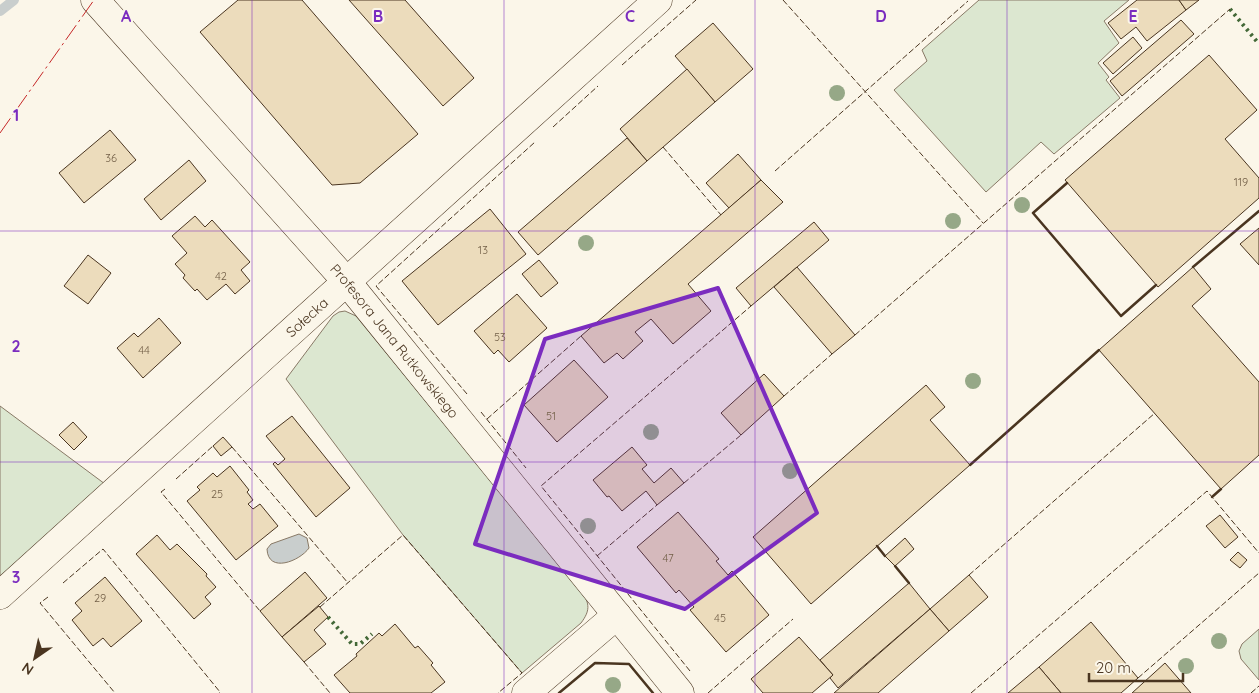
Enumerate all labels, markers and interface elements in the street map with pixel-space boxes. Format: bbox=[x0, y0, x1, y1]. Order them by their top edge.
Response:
text: A bbox=[121, 6, 132, 26]
text: B bbox=[373, 6, 383, 26]
text: C bbox=[625, 6, 635, 26]
text: D bbox=[875, 6, 887, 26]
text: E bbox=[1128, 6, 1138, 26]
text: 1 bbox=[13, 105, 19, 125]
house number: 36 bbox=[105, 151, 117, 165]
house number: 119 bbox=[1234, 175, 1248, 189]
house number: 13 bbox=[478, 243, 488, 257]
street label: Profesora Jana Rutkowskiego bbox=[326, 260, 463, 422]
house number: 42 bbox=[215, 269, 227, 283]
street label: Sołecka bbox=[282, 294, 332, 341]
house number: 53 bbox=[494, 330, 506, 344]
text: 2 bbox=[11, 336, 21, 356]
house number: 44 bbox=[138, 343, 150, 357]
house number: 51 bbox=[546, 409, 556, 423]
house number: 25 bbox=[211, 487, 223, 501]
house number: 47 bbox=[662, 551, 674, 565]
text: 3 bbox=[12, 567, 20, 587]
house number: 29 bbox=[94, 591, 106, 605]
house number: 45 bbox=[714, 611, 726, 625]
north arrow bbox=[10, 633, 60, 683]
scale bar bbox=[1089, 650, 1183, 682]
text: N bbox=[18, 658, 37, 679]
text: 20 m bbox=[1096, 658, 1131, 677]

